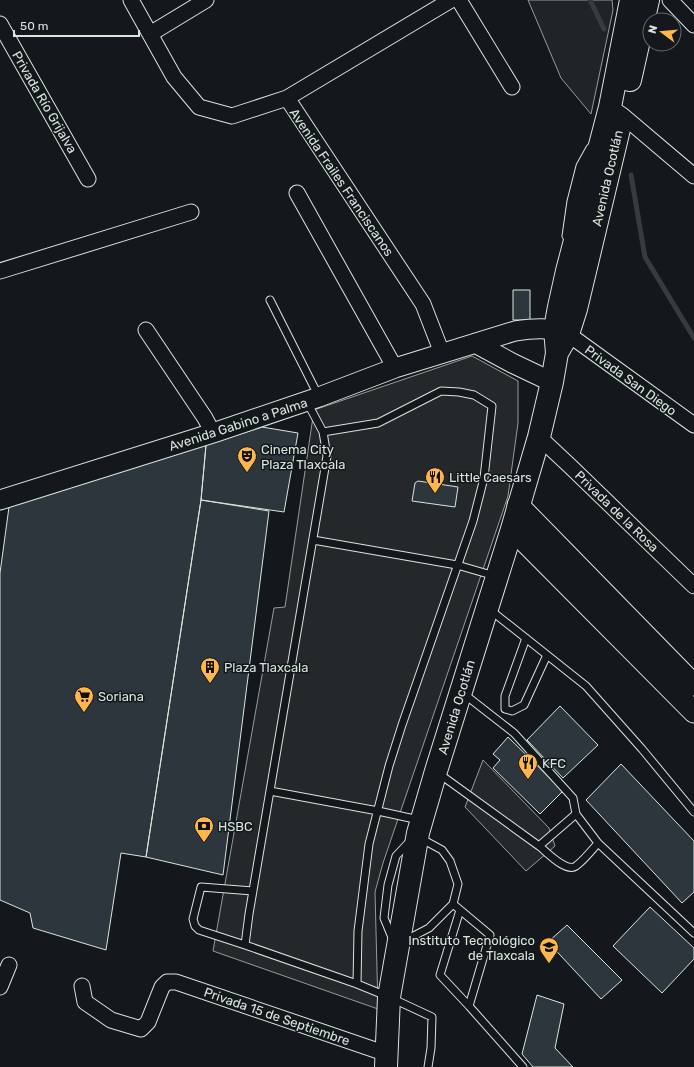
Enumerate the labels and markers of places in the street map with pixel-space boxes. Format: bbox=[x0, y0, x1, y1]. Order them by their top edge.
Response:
place label: Cinema City Plaza Tlaxcala bbox=[261, 442, 345, 472]
theatre icon: Cinema City Plaza Tlaxcala bbox=[236, 445, 258, 473]
restaurant icon: Little Caesars bbox=[424, 466, 446, 494]
place label: Little Caesars bbox=[449, 470, 532, 485]
building icon: Plaza Tlaxcala bbox=[199, 656, 221, 684]
place label: Plaza Tlaxcala bbox=[224, 660, 308, 675]
supermarket icon: Soriana bbox=[73, 685, 95, 713]
place label: Soriana bbox=[98, 689, 144, 704]
restaurant icon: KFC bbox=[517, 752, 539, 780]
place label: KFC bbox=[542, 756, 566, 771]
bank icon: HSBC bbox=[193, 815, 215, 843]
place label: HSBC bbox=[218, 819, 253, 834]
place label: Instituto Tecnológico de Tlaxcala bbox=[408, 933, 535, 963]
school or university icon: Instituto Tecnológico de Tlaxcala bbox=[538, 936, 560, 964]

